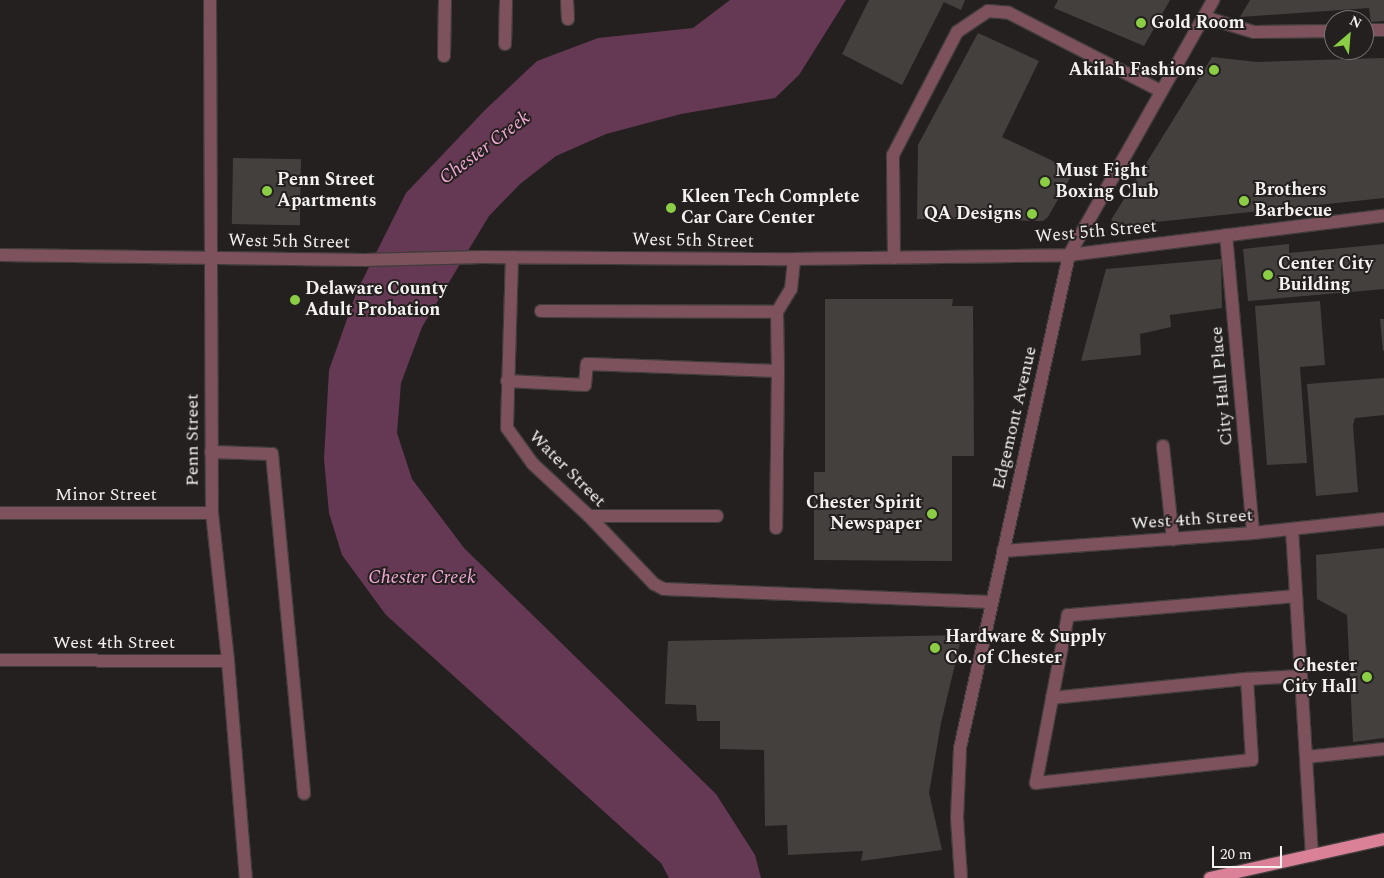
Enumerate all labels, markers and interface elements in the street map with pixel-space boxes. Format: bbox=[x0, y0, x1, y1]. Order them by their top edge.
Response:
north arrow bbox=[1324, 10, 1374, 60]
text: N bbox=[1346, 10, 1365, 34]
place label: Gold Room bbox=[1151, 12, 1245, 34]
marker: Gold Room bbox=[1135, 17, 1147, 29]
place label: Akilah Fashions bbox=[1069, 59, 1204, 81]
marker: Akilah Fashions bbox=[1208, 64, 1220, 76]
water label: Chester Creek bbox=[435, 107, 535, 189]
place label: Must Fight Boxing Club bbox=[1055, 161, 1159, 203]
place label: Penn Street Apartments bbox=[277, 170, 377, 212]
marker: Must Fight Boxing Club bbox=[1039, 176, 1051, 188]
place label: Brothers Barbecue bbox=[1254, 180, 1332, 222]
marker: Penn Street Apartments bbox=[261, 185, 273, 197]
place label: Kleen Tech Complete Car Care Center bbox=[681, 187, 859, 230]
marker: Brothers Barbecue bbox=[1238, 195, 1250, 207]
marker: Kleen Tech Complete Car Care Center bbox=[665, 202, 677, 214]
place label: QA Designs bbox=[924, 203, 1022, 225]
marker: QA Designs bbox=[1026, 208, 1038, 220]
street label: West 5th Street bbox=[1034, 216, 1158, 248]
street label: West 5th Street bbox=[632, 229, 754, 253]
street label: West 5th Street bbox=[228, 230, 350, 254]
place label: Center City Building bbox=[1278, 254, 1373, 296]
marker: Center City Building bbox=[1262, 269, 1274, 281]
place label: Delaware County Adult Probation bbox=[305, 279, 447, 322]
marker: Delaware County Adult Probation bbox=[289, 294, 301, 306]
street label: City Hall Place bbox=[1206, 326, 1238, 446]
street label: Edgemont Avenue bbox=[988, 344, 1042, 492]
street label: Penn Street bbox=[182, 394, 204, 486]
street label: Water Street bbox=[524, 426, 610, 512]
street label: Minor Street bbox=[55, 484, 157, 506]
place label: Chester Spirit Newspaper bbox=[806, 493, 922, 536]
street label: West 4th Street bbox=[1130, 505, 1254, 535]
marker: Chester Spirit Newspaper bbox=[926, 508, 938, 520]
water label: Chester Creek bbox=[368, 567, 476, 589]
place label: Hardware & Supply Co. of Chester bbox=[945, 627, 1106, 670]
street label: West 4th Street bbox=[53, 632, 175, 654]
marker: Hardware & Supply Co. of Chester bbox=[929, 642, 941, 654]
place label: Chester City Hall bbox=[1282, 656, 1357, 699]
marker: Chester City Hall bbox=[1361, 671, 1373, 683]
scale bar bbox=[1214, 836, 1284, 868]
text: 20 m bbox=[1220, 843, 1252, 866]

